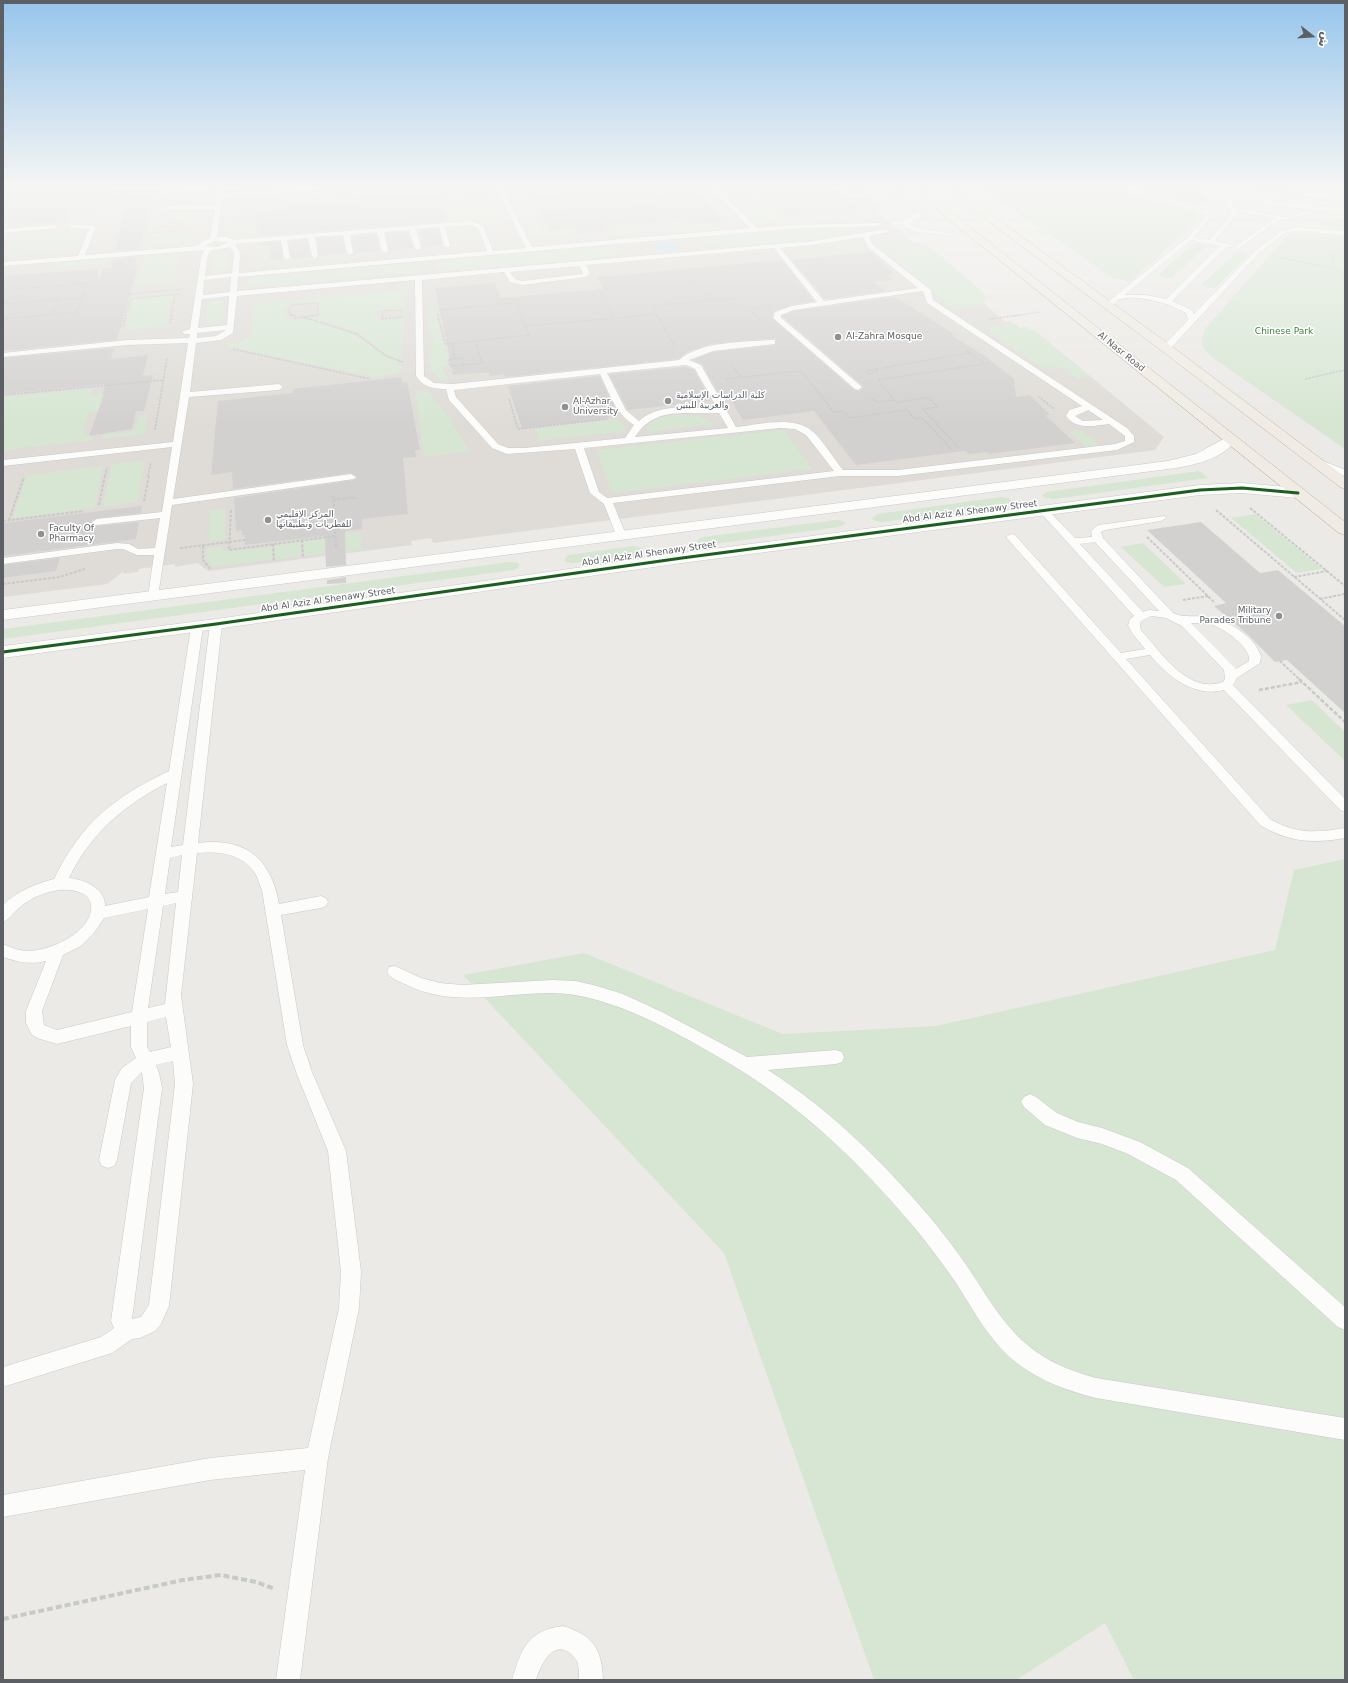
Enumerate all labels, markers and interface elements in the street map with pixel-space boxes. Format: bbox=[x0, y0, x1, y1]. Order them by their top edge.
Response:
north arrow bbox=[1292, 16, 1332, 56]
text: ش bbox=[1316, 30, 1332, 49]
park label: Chinese Park bbox=[1255, 327, 1313, 337]
street label: Al Nasr Road bbox=[1095, 330, 1147, 374]
marker: Al-Zahra Mosque bbox=[833, 332, 843, 342]
place label: Al-Zahra Mosque bbox=[846, 332, 922, 342]
place label: كلية الدراسات الإسلامية والعربية للبنين bbox=[676, 391, 765, 412]
marker: كلية الدراسات الإسلامية والعربية للبنين bbox=[663, 396, 673, 406]
place label: Al-Azhar University bbox=[573, 397, 618, 418]
marker: Al-Azhar University bbox=[560, 402, 570, 412]
street label: Abd Al Aziz Al Shenawy Street bbox=[902, 498, 1038, 526]
place label: المركز الإقليمي للفطريات وتطبيقاتها bbox=[276, 510, 352, 531]
marker: المركز الإقليمي للفطريات وتطبيقاتها bbox=[263, 515, 273, 525]
place label: Faculty Of Pharmacy bbox=[49, 524, 94, 545]
marker: Faculty Of Pharmacy bbox=[36, 529, 46, 539]
street label: Abd Al Aziz Al Shenawy Street bbox=[581, 539, 717, 569]
street label: Abd Al Aziz Al Shenawy Street bbox=[260, 585, 396, 615]
place label: Military Parades Tribune bbox=[1199, 606, 1271, 627]
marker: Military Parades Tribune bbox=[1274, 611, 1284, 621]

